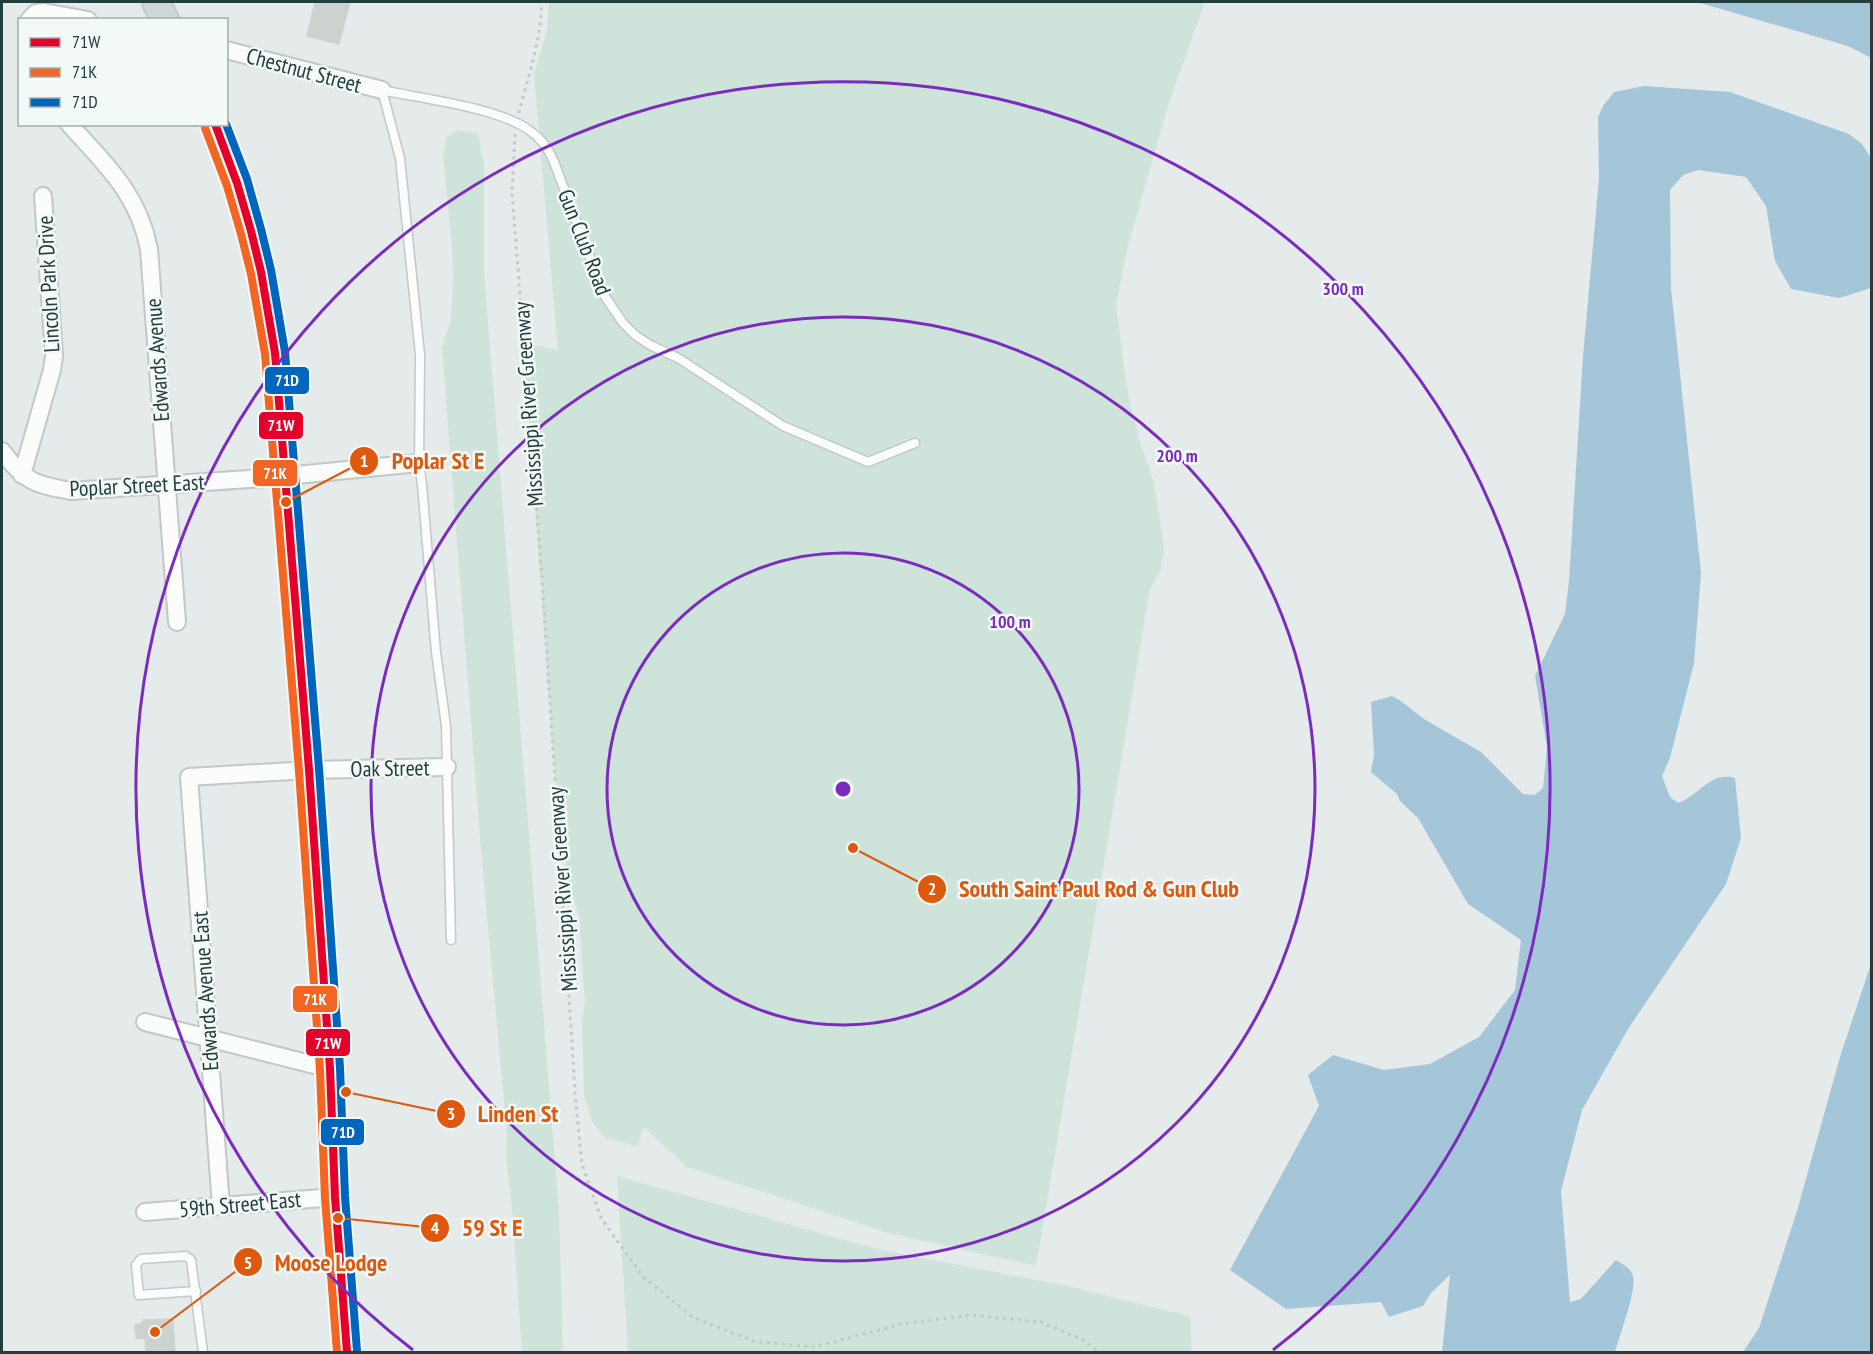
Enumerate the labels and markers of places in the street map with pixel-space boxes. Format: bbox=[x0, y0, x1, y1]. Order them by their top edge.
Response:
callout: Poplar St E bbox=[349, 440, 496, 482]
centre of rings bbox=[833, 779, 853, 799]
callout: South Saint Paul Rod & Gun Club bbox=[917, 868, 1251, 910]
callout: Linden St bbox=[436, 1093, 571, 1135]
callout: 59 St E bbox=[420, 1207, 535, 1249]
callout: Moose Lodge bbox=[233, 1241, 399, 1283]

